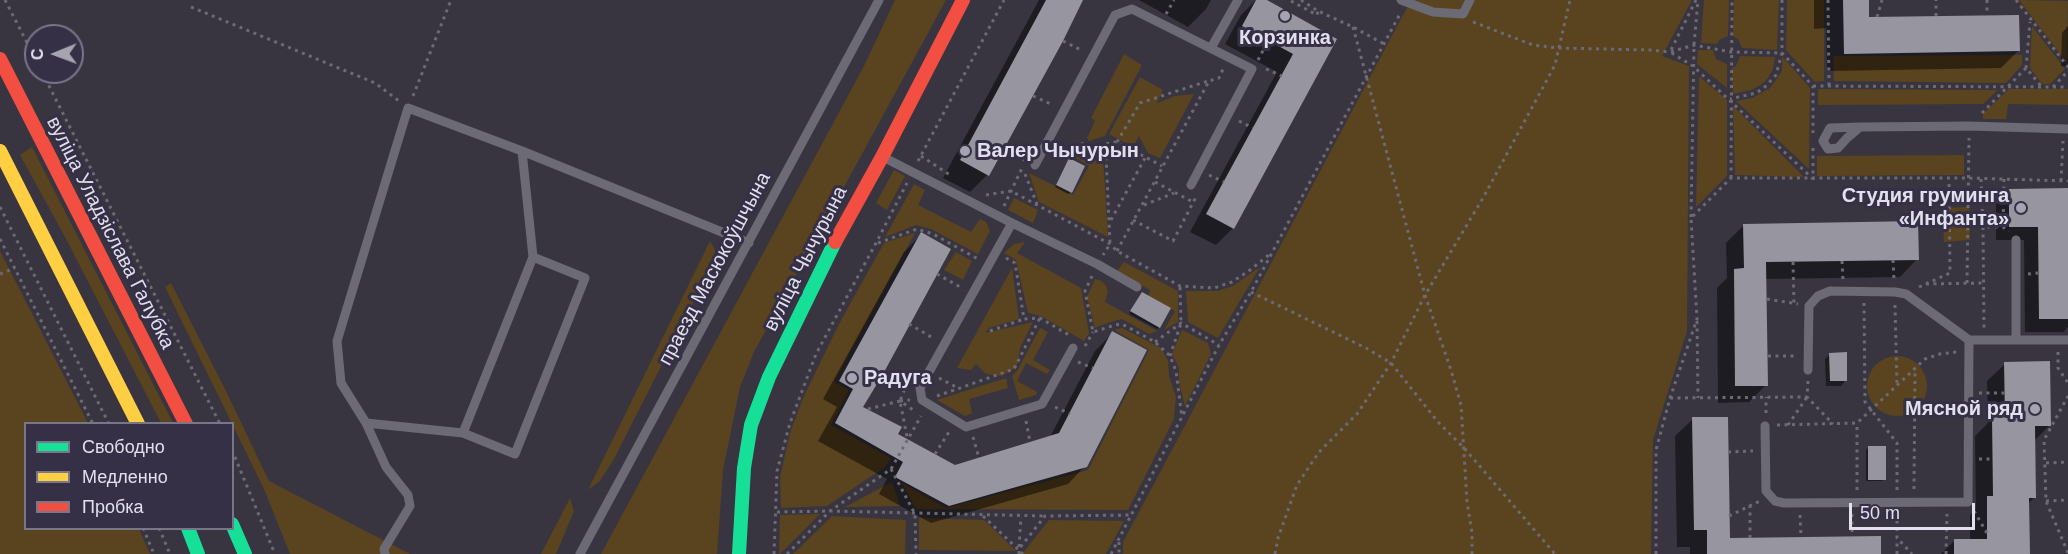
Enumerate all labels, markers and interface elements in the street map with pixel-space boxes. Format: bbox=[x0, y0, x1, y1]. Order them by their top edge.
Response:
marker: Корзинка bbox=[1278, 9, 1292, 23]
north arrow bbox=[24, 24, 84, 84]
place label: Корзинка bbox=[1239, 26, 1331, 50]
text: С bbox=[29, 48, 46, 60]
street label: вуліца Уладзіслава Галубка bbox=[41, 113, 179, 353]
place label: Валер Чычурын bbox=[977, 139, 1139, 163]
marker: Валер Чычурын bbox=[958, 144, 972, 158]
street label: праезд Масюкоўшчына bbox=[654, 168, 776, 370]
street label: вуліца Чычурына bbox=[759, 182, 853, 336]
place label: Студия груминга «Инфанта» bbox=[1842, 184, 2009, 231]
marker: Студия груминга «Инфанта» bbox=[2014, 201, 2028, 215]
place label: Радуга bbox=[864, 366, 932, 390]
marker: Радуга bbox=[845, 371, 859, 385]
place label: Мясной ряд bbox=[1905, 397, 2023, 421]
marker: Мясной ряд bbox=[2028, 402, 2042, 416]
legend bbox=[24, 422, 234, 530]
text: Свободно bbox=[82, 437, 165, 457]
text: Медленно bbox=[82, 467, 168, 487]
scale bar bbox=[1852, 491, 1978, 529]
text: Пробка bbox=[82, 497, 144, 517]
text: 50 m bbox=[1860, 503, 1900, 523]

